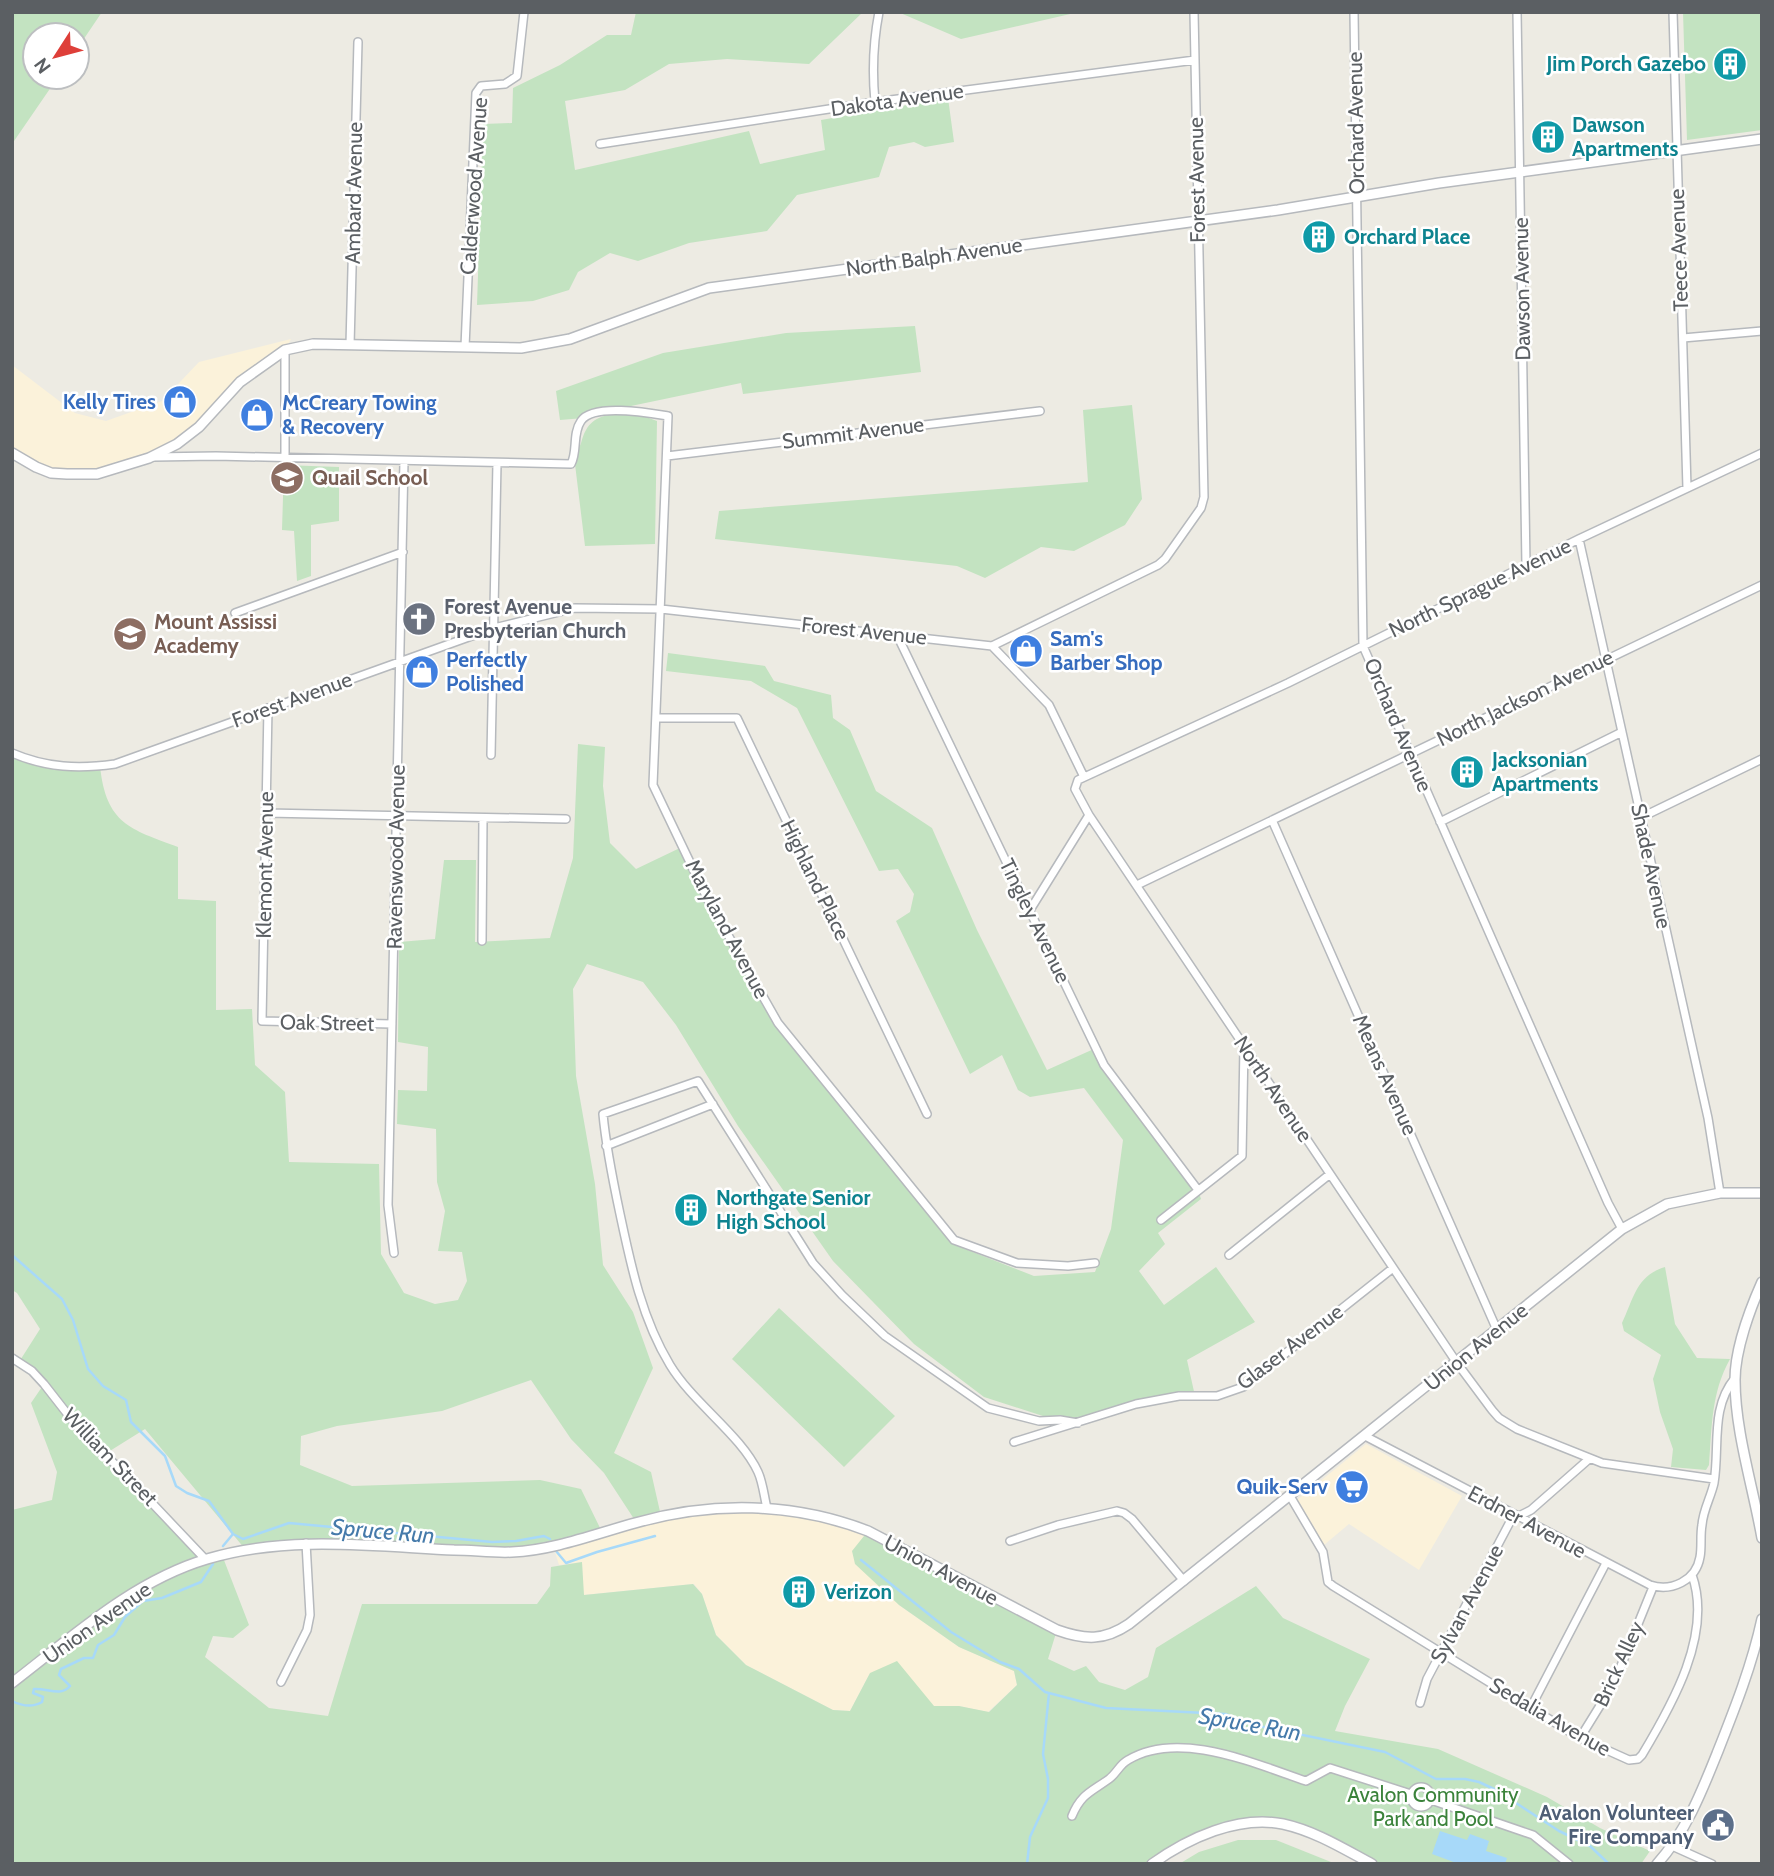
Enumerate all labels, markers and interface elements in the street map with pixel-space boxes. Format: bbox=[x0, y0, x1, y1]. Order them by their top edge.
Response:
north arrow bbox=[21, 21, 91, 91]
building icon: Jim Porch Gazebo bbox=[1711, 45, 1749, 83]
street label: Orchard Avenue bbox=[1342, 51, 1369, 195]
place label: Jim Porch Gazebo bbox=[1545, 51, 1706, 76]
text: N bbox=[29, 54, 56, 78]
street label: Dakota Avenue bbox=[829, 78, 965, 121]
street label: Calderwood Avenue bbox=[455, 96, 492, 276]
place label: Dawson Apartments bbox=[1572, 112, 1679, 161]
street label: Forest Avenue bbox=[1183, 117, 1210, 243]
building icon: Dawson Apartments bbox=[1529, 118, 1567, 156]
street label: Ambard Avenue bbox=[340, 121, 367, 264]
street label: Teece Avenue bbox=[1664, 188, 1693, 312]
street label: Dawson Avenue bbox=[1508, 217, 1535, 361]
building icon: Orchard Place bbox=[1300, 218, 1338, 256]
place label: Orchard Place bbox=[1344, 224, 1470, 249]
street label: North Balph Avenue bbox=[844, 232, 1024, 281]
shop icon: Kelly Tires bbox=[161, 383, 199, 421]
place label: Kelly Tires bbox=[63, 389, 156, 414]
place label: McCreary Towing & Recovery bbox=[282, 390, 437, 439]
shop icon: McCreary Towing & Recovery bbox=[238, 396, 276, 434]
street label: Summit Avenue bbox=[781, 411, 926, 454]
school or university icon: Quail School bbox=[268, 459, 306, 497]
place label: Quail School bbox=[312, 465, 428, 490]
street label: North Sprague Avenue bbox=[1385, 532, 1575, 643]
place label: Forest Avenue Presbyterian Church bbox=[444, 594, 626, 643]
church icon: Forest Avenue Presbyterian Church bbox=[400, 600, 438, 638]
place label: Mount Assissi Academy bbox=[154, 609, 277, 658]
street label: Forest Avenue bbox=[800, 611, 928, 650]
school or university icon: Mount Assissi Academy bbox=[111, 615, 149, 653]
place label: Sam's Barber Shop bbox=[1050, 626, 1163, 675]
shop icon: Sam's Barber Shop bbox=[1007, 632, 1045, 670]
street label: North Jackson Avenue bbox=[1432, 644, 1617, 751]
place label: Perfectly Polished bbox=[446, 647, 528, 696]
shop icon: Perfectly Polished bbox=[403, 653, 441, 691]
street label: Orchard Avenue bbox=[1359, 654, 1438, 796]
street label: Forest Avenue bbox=[228, 666, 355, 733]
place label: Jacksonian Apartments bbox=[1491, 747, 1599, 796]
building icon: Jacksonian Apartments bbox=[1448, 753, 1486, 791]
street label: Ravenswood Avenue bbox=[381, 764, 410, 950]
street label: Klemont Avenue bbox=[251, 791, 278, 939]
street label: Shade Avenue bbox=[1626, 801, 1677, 931]
street label: Highland Place bbox=[775, 815, 856, 944]
street label: Maryland Avenue bbox=[680, 855, 775, 1003]
street label: Tingley Avenue bbox=[995, 855, 1076, 987]
street label: Oak Street bbox=[280, 1009, 374, 1036]
street label: Means Avenue bbox=[1348, 1011, 1423, 1139]
street label: North Avenue bbox=[1229, 1031, 1318, 1147]
place label: Northgate Senior High School bbox=[716, 1185, 870, 1234]
building icon: Northgate Senior High School bbox=[672, 1191, 710, 1229]
street label: Union Avenue bbox=[1419, 1297, 1533, 1396]
street label: Glaser Avenue bbox=[1232, 1298, 1348, 1395]
street label: William Street bbox=[58, 1403, 163, 1511]
supermarket icon: Quik-Serv bbox=[1333, 1468, 1371, 1506]
place label: Quik-Serv bbox=[1237, 1474, 1329, 1499]
street label: Erdner Avenue bbox=[1464, 1480, 1591, 1563]
water label: Spruce Run bbox=[330, 1513, 436, 1549]
street label: Union Avenue bbox=[880, 1529, 1003, 1610]
street label: Sylvan Avenue bbox=[1425, 1540, 1508, 1667]
building icon: Verizon bbox=[780, 1573, 818, 1611]
street label: Union Avenue bbox=[38, 1576, 156, 1669]
place label: Verizon bbox=[824, 1579, 892, 1604]
street label: Brick Alley bbox=[1588, 1617, 1649, 1710]
street label: Sedalia Avenue bbox=[1485, 1672, 1615, 1761]
water label: Spruce Run bbox=[1197, 1701, 1303, 1747]
park label: Avalon Community Park and Pool bbox=[1347, 1782, 1519, 1831]
place label: Avalon Volunteer Fire Company bbox=[1539, 1800, 1695, 1849]
public building icon: Avalon Volunteer Fire Company bbox=[1699, 1806, 1737, 1844]

